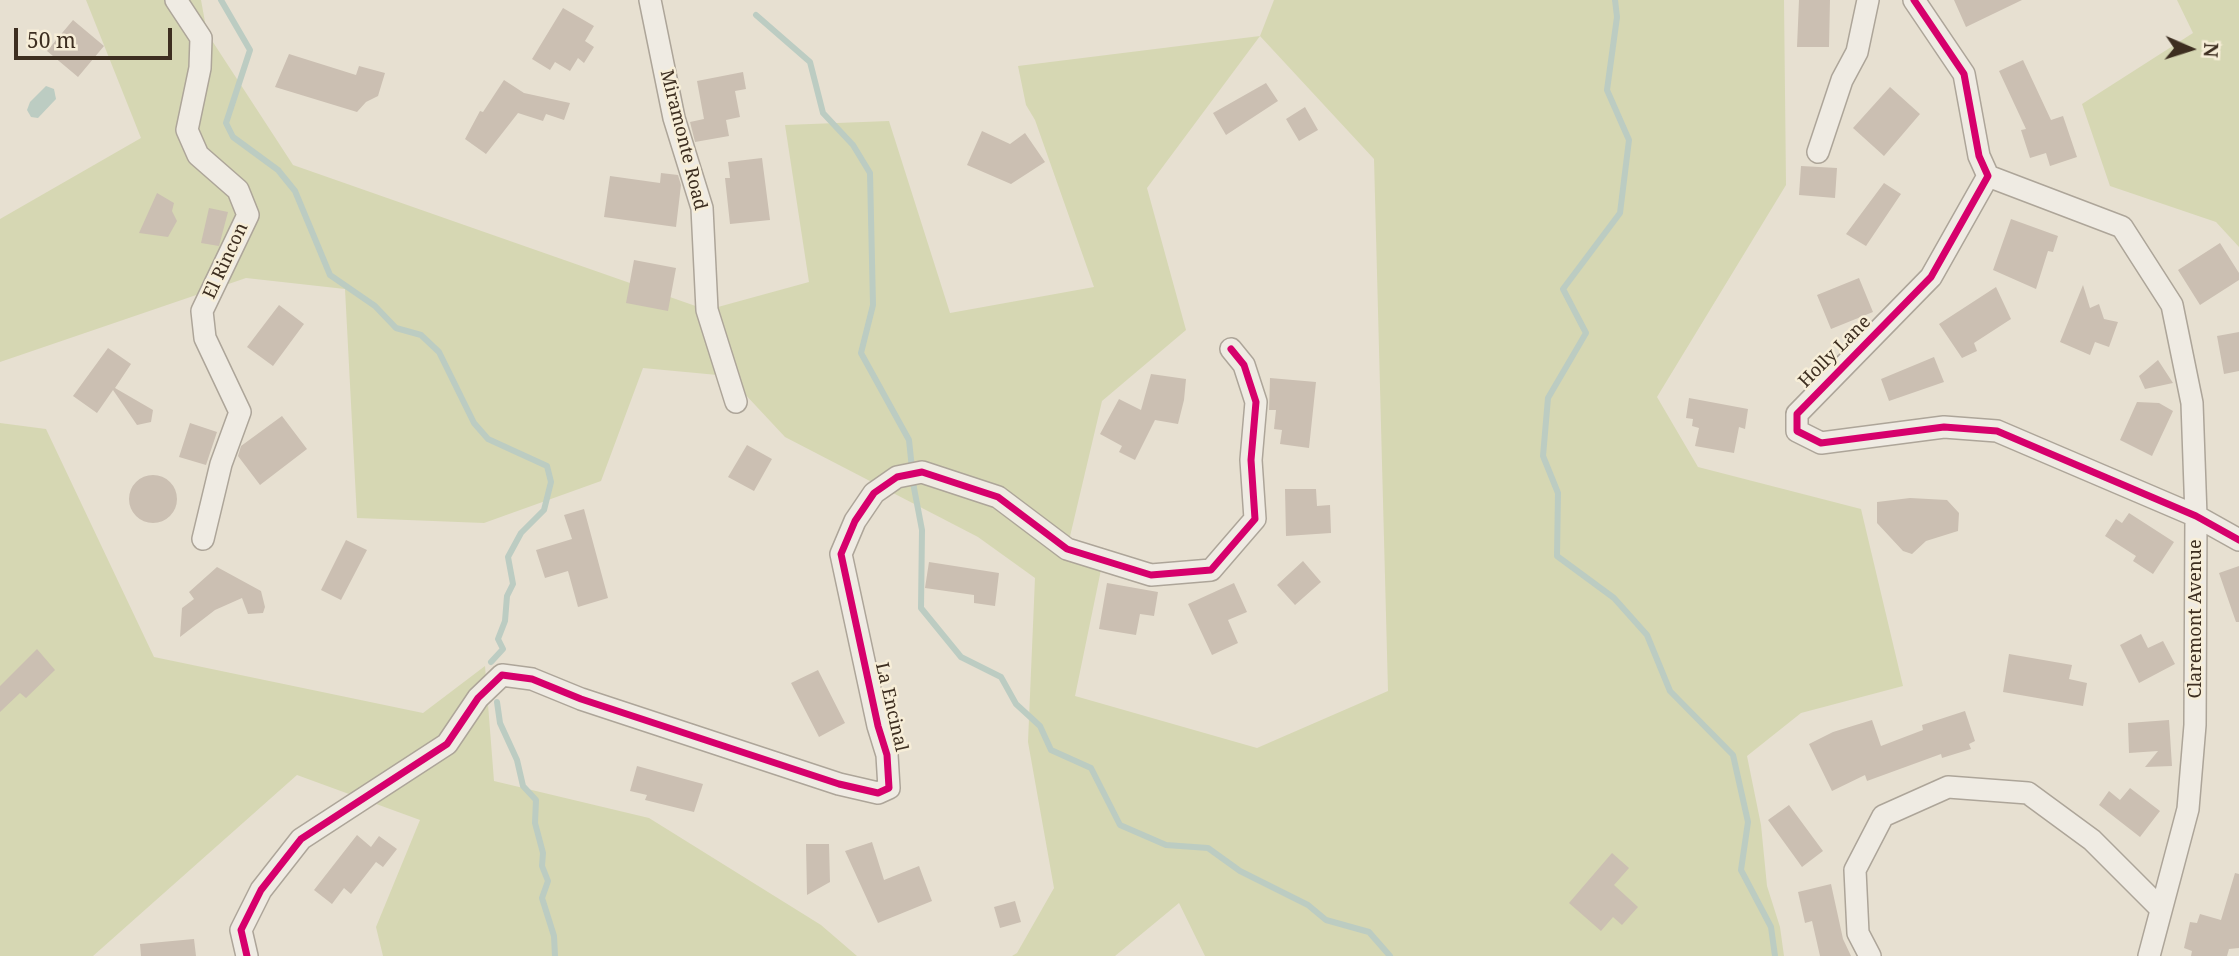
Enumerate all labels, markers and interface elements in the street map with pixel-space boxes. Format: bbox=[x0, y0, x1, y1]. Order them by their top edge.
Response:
scale bar bbox=[18, 14, 175, 58]
north arrow bbox=[2155, 14, 2225, 84]
text: 50 m bbox=[27, 26, 76, 54]
text: N bbox=[2198, 42, 2224, 58]
street label: Miramonte Road bbox=[655, 68, 711, 212]
street label: El Rincon bbox=[199, 220, 253, 302]
street label: Holly Lane bbox=[1794, 311, 1876, 393]
street label: Claremont Avenue bbox=[2185, 539, 2207, 699]
street label: La Encinal bbox=[870, 660, 912, 754]

